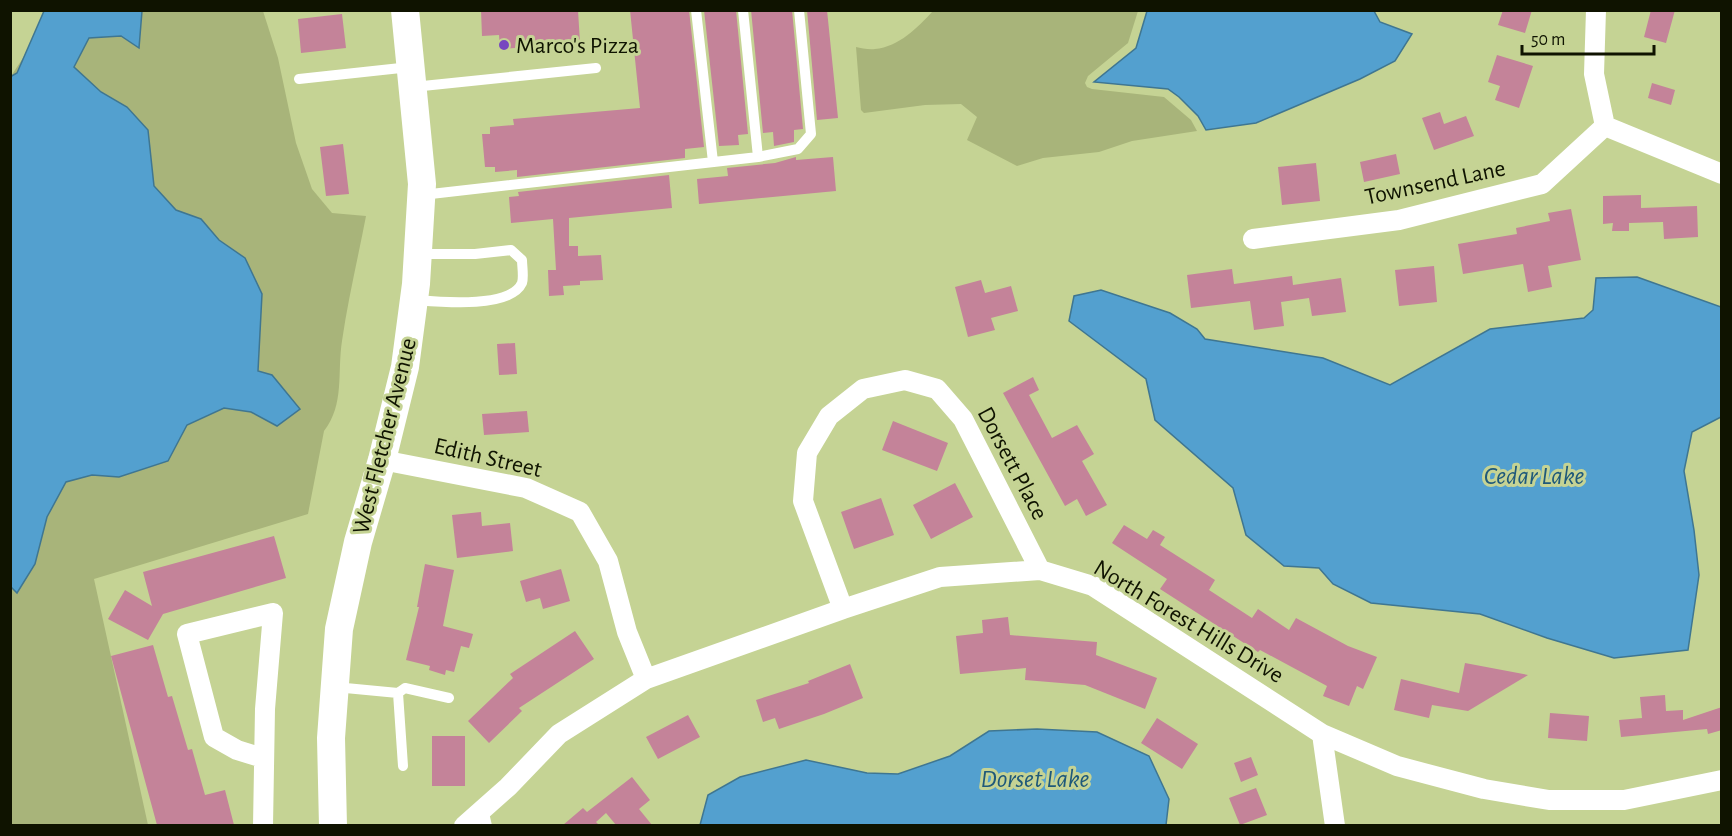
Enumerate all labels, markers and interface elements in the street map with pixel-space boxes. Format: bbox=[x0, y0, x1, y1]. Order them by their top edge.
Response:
scale bar bbox=[1522, 18, 1654, 56]
text: 50 m bbox=[1531, 31, 1565, 49]
place label: Marco's Pizza bbox=[516, 34, 639, 58]
marker: Marco's Pizza bbox=[497, 38, 511, 52]
street label: Townsend Lane bbox=[1363, 156, 1508, 210]
street label: West Fletcher Avenue bbox=[349, 336, 421, 537]
street label: Dorsett Place bbox=[972, 403, 1052, 524]
street label: Edith Street bbox=[432, 434, 544, 482]
water label: Cedar Lake bbox=[1484, 463, 1584, 489]
street label: North Forest Hills Drive bbox=[1090, 556, 1287, 688]
water label: Dorset Lake bbox=[981, 766, 1090, 792]

